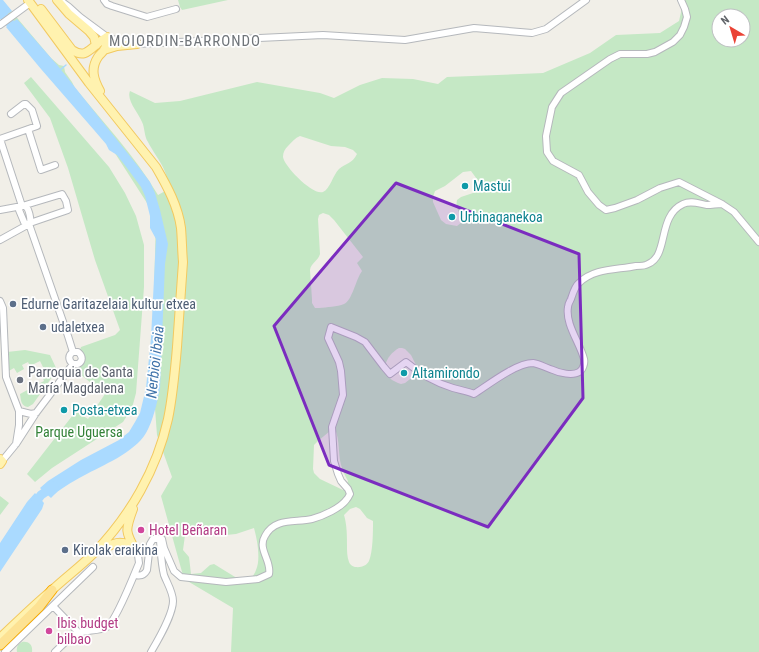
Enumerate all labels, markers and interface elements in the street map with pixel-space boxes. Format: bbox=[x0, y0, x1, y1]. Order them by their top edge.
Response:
north arrow bbox=[711, 8, 751, 48]
text: N bbox=[718, 13, 732, 28]
district label: MOIORDIN-BARRONDO bbox=[109, 32, 261, 50]
place label: Mastui bbox=[473, 178, 511, 194]
marker: Mastui bbox=[460, 181, 470, 191]
place label: Urbinaganekoa bbox=[460, 209, 543, 225]
marker: Urbinaganekoa bbox=[447, 212, 457, 222]
place label: Edurne Garitazelaia kultur etxea bbox=[21, 296, 196, 312]
marker: Edurne Garitazelaia kultur etxea bbox=[8, 299, 18, 309]
place label: udaletxea bbox=[51, 319, 105, 335]
marker: udaletxea bbox=[38, 322, 48, 332]
water label: Nerbioi ibaia bbox=[142, 325, 168, 399]
place label: Parroquia de Santa María Magdalena bbox=[28, 364, 133, 396]
place label: Altamirondo bbox=[412, 365, 480, 381]
marker: Altamirondo bbox=[399, 368, 409, 378]
marker: Parroquia de Santa María Magdalena bbox=[15, 375, 25, 385]
place label: Posta-etxea bbox=[72, 402, 137, 418]
marker: Posta-etxea bbox=[59, 405, 69, 415]
park label: Parque Uguersa bbox=[35, 424, 123, 440]
place label: Hotel Beñaran bbox=[149, 522, 227, 538]
marker: Hotel Beñaran bbox=[136, 525, 146, 535]
place label: Kirolak eraikina bbox=[73, 542, 158, 558]
marker: Kirolak eraikina bbox=[60, 545, 70, 555]
place label: Ibis budget bilbao bbox=[57, 615, 118, 647]
marker: Ibis budget bilbao bbox=[44, 626, 54, 636]

